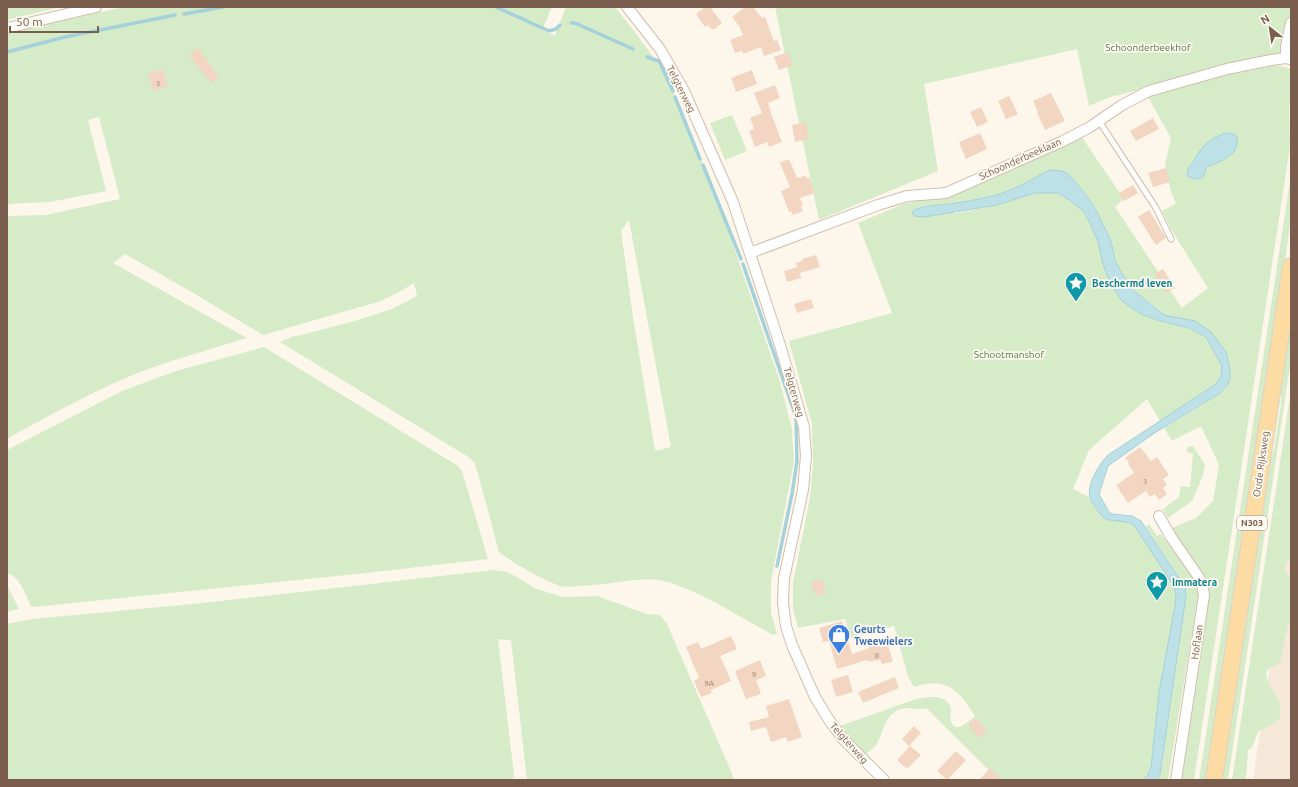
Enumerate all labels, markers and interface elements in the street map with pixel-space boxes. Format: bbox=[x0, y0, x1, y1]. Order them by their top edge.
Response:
scale bar bbox=[10, 8, 98, 34]
north arrow bbox=[1250, 8, 1290, 48]
text: N bbox=[1258, 12, 1272, 27]
text: 50 m bbox=[16, 15, 43, 28]
park label: Schoonderbeekhof bbox=[1105, 42, 1191, 53]
street label: Telgterweg bbox=[664, 64, 698, 114]
house number: 3 bbox=[156, 79, 160, 88]
street label: Schoonderbeeklaan bbox=[977, 136, 1063, 182]
place icon: Beschermd leven bbox=[1063, 270, 1089, 303]
place label: Beschermd leven bbox=[1092, 278, 1173, 289]
park label: Schootmanshof bbox=[974, 349, 1044, 360]
street label: Telgterweg bbox=[782, 366, 806, 418]
street label: Oude Rijksweg bbox=[1251, 430, 1271, 498]
house number: 3 bbox=[1143, 477, 1147, 486]
road number: N303 bbox=[1237, 516, 1267, 530]
place icon: Immatera bbox=[1144, 569, 1170, 602]
place label: Immatera bbox=[1172, 577, 1217, 588]
shop icon: Geurts Tweewielers bbox=[826, 622, 852, 655]
place label: Geurts Tweewielers bbox=[854, 624, 913, 647]
street label: Hoflaan bbox=[1189, 624, 1205, 660]
house number: 8 bbox=[875, 651, 880, 660]
house number: 9 bbox=[752, 670, 756, 679]
house number: 9A bbox=[704, 679, 715, 688]
street label: Telgterweg bbox=[828, 720, 870, 766]

